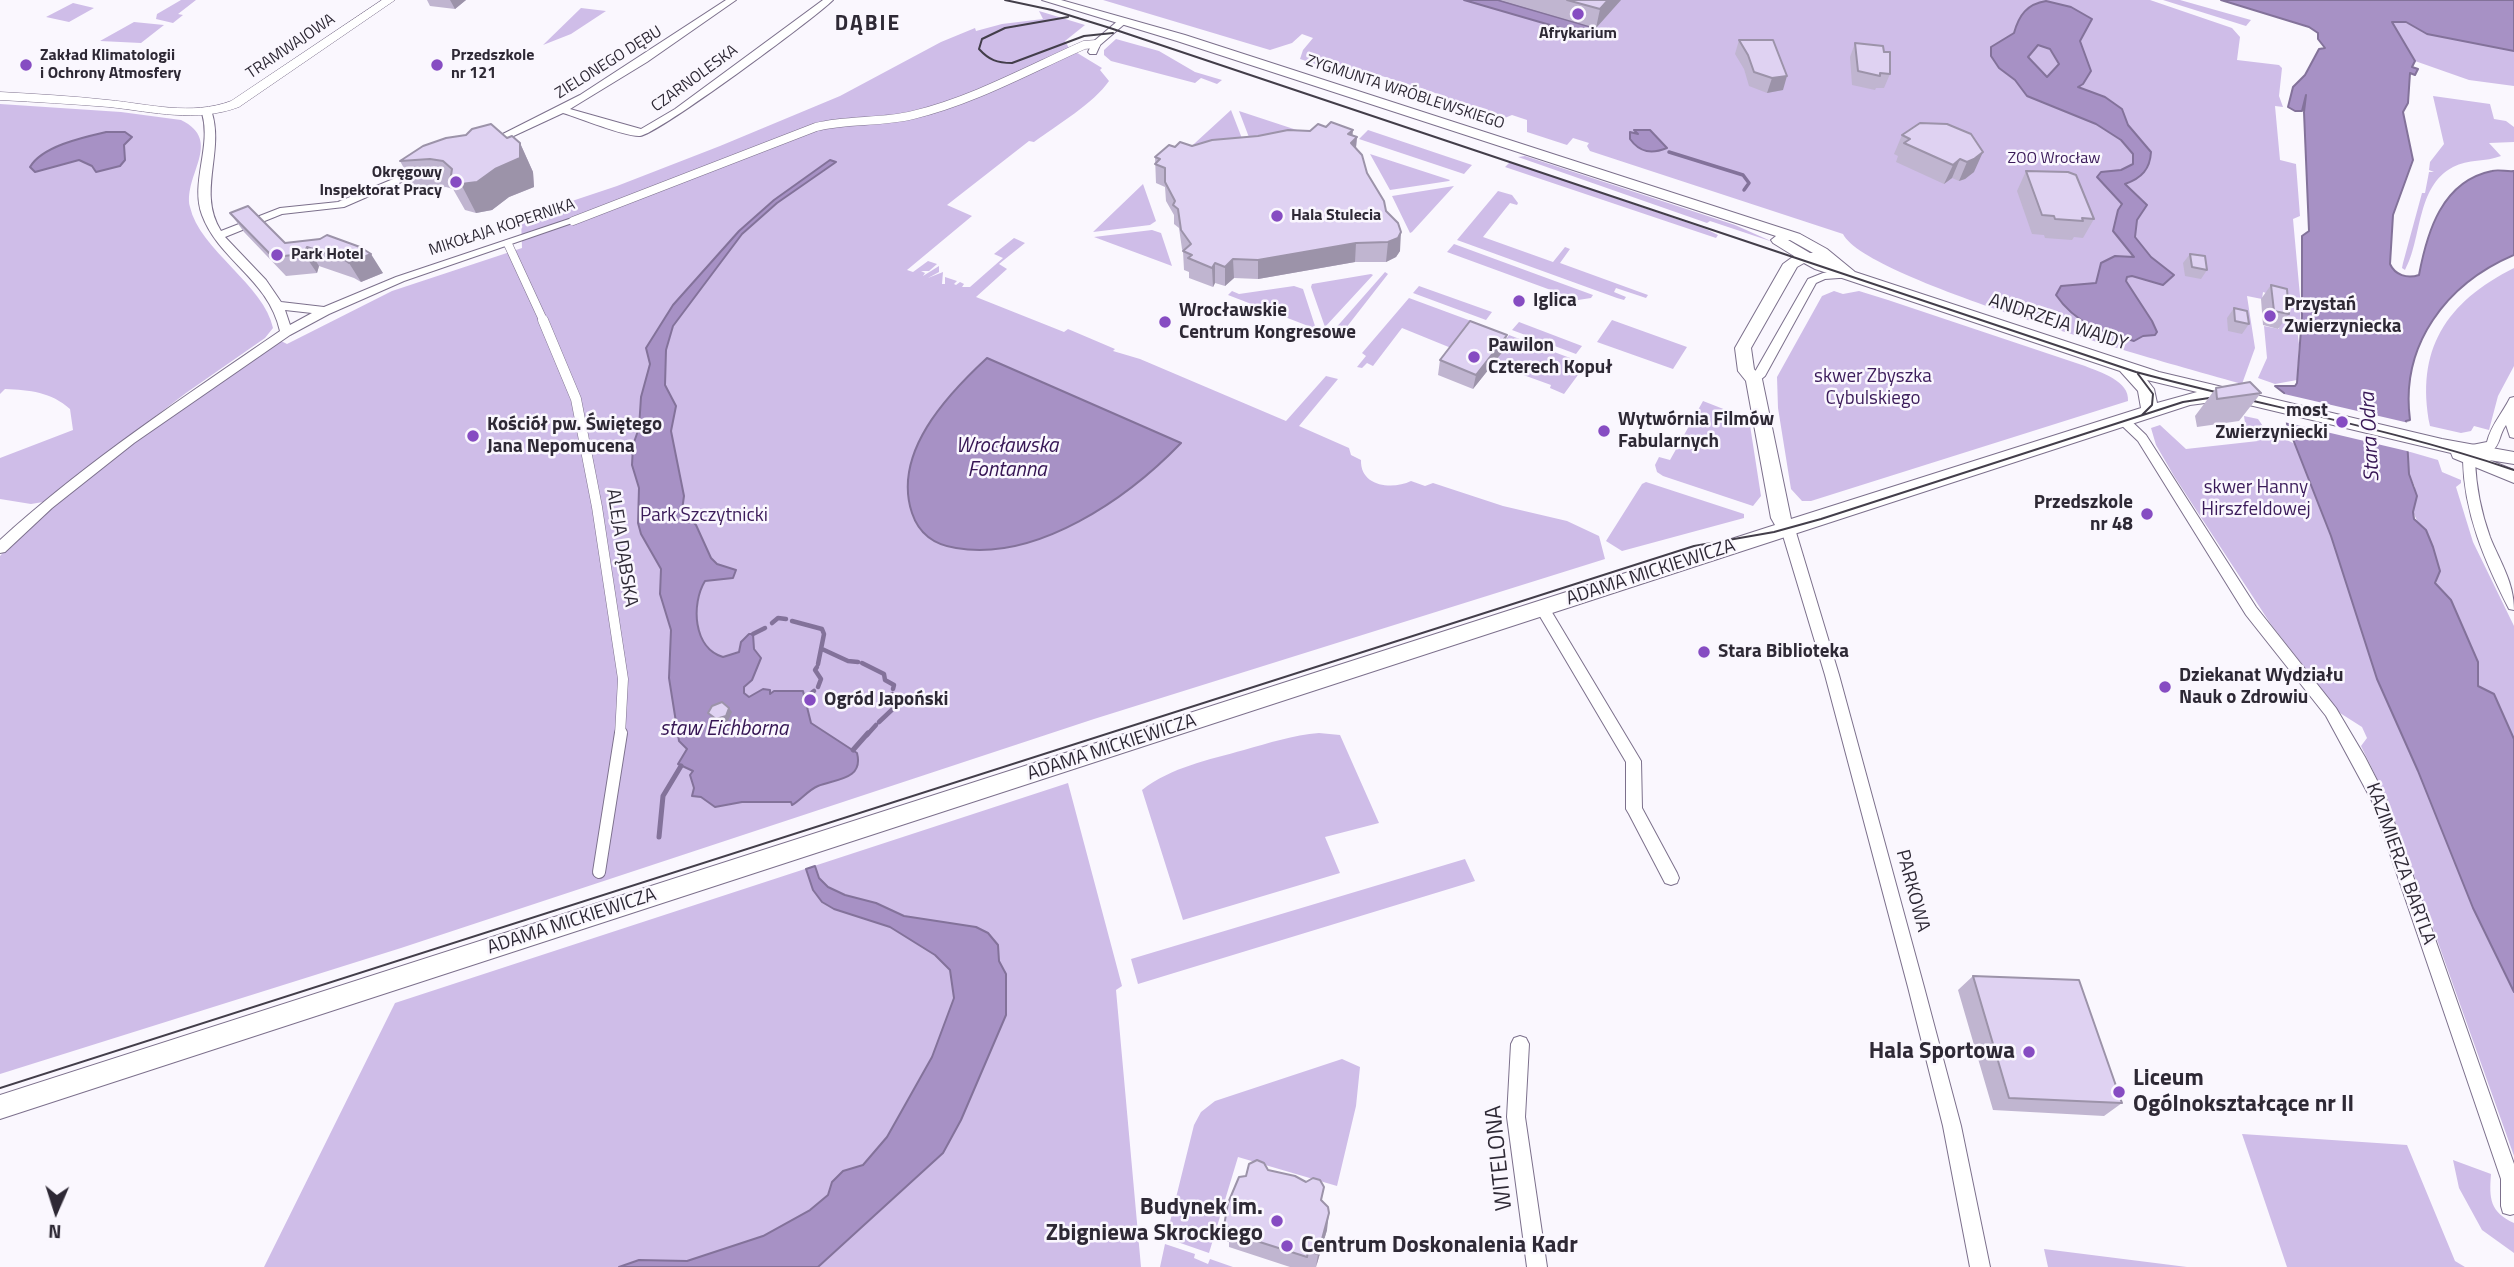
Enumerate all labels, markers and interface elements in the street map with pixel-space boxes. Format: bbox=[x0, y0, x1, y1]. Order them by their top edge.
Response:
marker: Afrykarium bbox=[1570, 6, 1586, 22]
street label: TRAMWAJOWA bbox=[243, 10, 339, 84]
district label: DĄBIE bbox=[835, 12, 901, 38]
street label: ZIELONEGO DĘBU bbox=[552, 23, 666, 103]
place label: Afrykarium bbox=[1539, 24, 1617, 44]
street label: CZARNOLESKA bbox=[648, 41, 742, 117]
place label: Zakład Klimatologii i Ochrony Atmosfery bbox=[40, 46, 181, 84]
place label: Przedszkole nr 121 bbox=[451, 46, 534, 84]
street label: ZYGMUNTA WRÓBLEWSKIEGO bbox=[1303, 52, 1507, 134]
marker: Zakład Klimatologii i Ochrony Atmosfery bbox=[18, 57, 34, 73]
marker: Przedszkole nr 121 bbox=[429, 57, 445, 73]
park label: ZOO Wrocław bbox=[2007, 149, 2101, 169]
place label: Okręgowy Inspektorat Pracy bbox=[319, 163, 442, 201]
marker: Okręgowy Inspektorat Pracy bbox=[448, 174, 464, 190]
street label: MIKOŁAJA KOPERNIKA bbox=[426, 195, 578, 261]
place label: Hala Stulecia bbox=[1291, 206, 1381, 226]
marker: Hala Stulecia bbox=[1269, 208, 1285, 224]
place label: Park Hotel bbox=[291, 245, 364, 265]
marker: Park Hotel bbox=[269, 247, 285, 263]
place label: Iglica bbox=[1533, 290, 1577, 312]
street label: ANDRZEJA WAJDY bbox=[1986, 290, 2130, 356]
marker: Iglica bbox=[1511, 293, 1527, 309]
place label: Przystań Zwierzyniecka bbox=[2284, 294, 2401, 338]
place label: Wrocławskie Centrum Kongresowe bbox=[1179, 300, 1356, 344]
marker: Przystań Zwierzyniecka bbox=[2262, 308, 2278, 324]
marker: Wrocławskie Centrum Kongresowe bbox=[1157, 314, 1173, 330]
place label: Pawilon Czterech Kopuł bbox=[1488, 335, 1613, 379]
marker: Pawilon Czterech Kopuł bbox=[1466, 349, 1482, 365]
park label: skwer Zbyszka Cybulskiego bbox=[1814, 366, 1932, 410]
water label: Stara Odra bbox=[2356, 392, 2386, 482]
place label: most Zwierzyniecki bbox=[2215, 400, 2328, 444]
place label: Wytwórnia Filmów Fabularnych bbox=[1618, 409, 1774, 453]
place label: Kościół pw. Świętego Jana Nepomucena bbox=[487, 414, 662, 458]
marker: most Zwierzyniecki bbox=[2334, 414, 2350, 430]
marker: Wytwórnia Filmów Fabularnych bbox=[1596, 423, 1612, 439]
marker: Kościół pw. Świętego Jana Nepomucena bbox=[465, 428, 481, 444]
water label: Wrocławska Fontanna bbox=[956, 434, 1058, 484]
park label: skwer Hanny Hirszfeldowej bbox=[2201, 477, 2311, 521]
street label: ALEJA DĄBSKA bbox=[600, 487, 642, 609]
place label: Przedszkole nr 48 bbox=[2034, 492, 2133, 536]
park label: Park Szczytnicki bbox=[640, 505, 768, 527]
marker: Przedszkole nr 48 bbox=[2139, 506, 2155, 522]
street label: ADAMA MICKIEWICZA bbox=[1564, 535, 1738, 611]
place label: Stara Biblioteka bbox=[1718, 641, 1849, 663]
marker: Stara Biblioteka bbox=[1696, 644, 1712, 660]
place label: Dziekanat Wydziału Nauk o Zdrowiu bbox=[2179, 665, 2344, 709]
marker: Dziekanat Wydziału Nauk o Zdrowiu bbox=[2157, 679, 2173, 695]
place label: Ogród Japoński bbox=[824, 689, 948, 711]
marker: Ogród Japoński bbox=[802, 692, 818, 708]
street label: ADAMA MICKIEWICZA bbox=[1025, 710, 1199, 786]
water label: staw Eichborna bbox=[660, 717, 788, 743]
street label: KAZIMIERZA BARTLA bbox=[2360, 780, 2440, 948]
street label: PARKOWA bbox=[1890, 847, 1934, 935]
street label: ADAMA MICKIEWICZA bbox=[485, 884, 659, 960]
place label: Hala Sportowa bbox=[1869, 1038, 2015, 1066]
marker: Hala Sportowa bbox=[2021, 1044, 2037, 1060]
place label: Liceum Ogólnokształcące nr II bbox=[2133, 1065, 2354, 1119]
marker: Liceum Ogólnokształcące nr II bbox=[2111, 1084, 2127, 1100]
street label: WITELONA bbox=[1481, 1104, 1519, 1212]
north arrow bbox=[21, 1176, 91, 1246]
place label: Budynek im. Zbigniewa Skrockiego bbox=[1046, 1194, 1263, 1248]
marker: Budynek im. Zbigniewa Skrockiego bbox=[1269, 1213, 1285, 1229]
text: N bbox=[48, 1218, 62, 1247]
place label: Centrum Doskonalenia Kadr bbox=[1301, 1232, 1578, 1260]
marker: Centrum Doskonalenia Kadr bbox=[1279, 1238, 1295, 1254]

